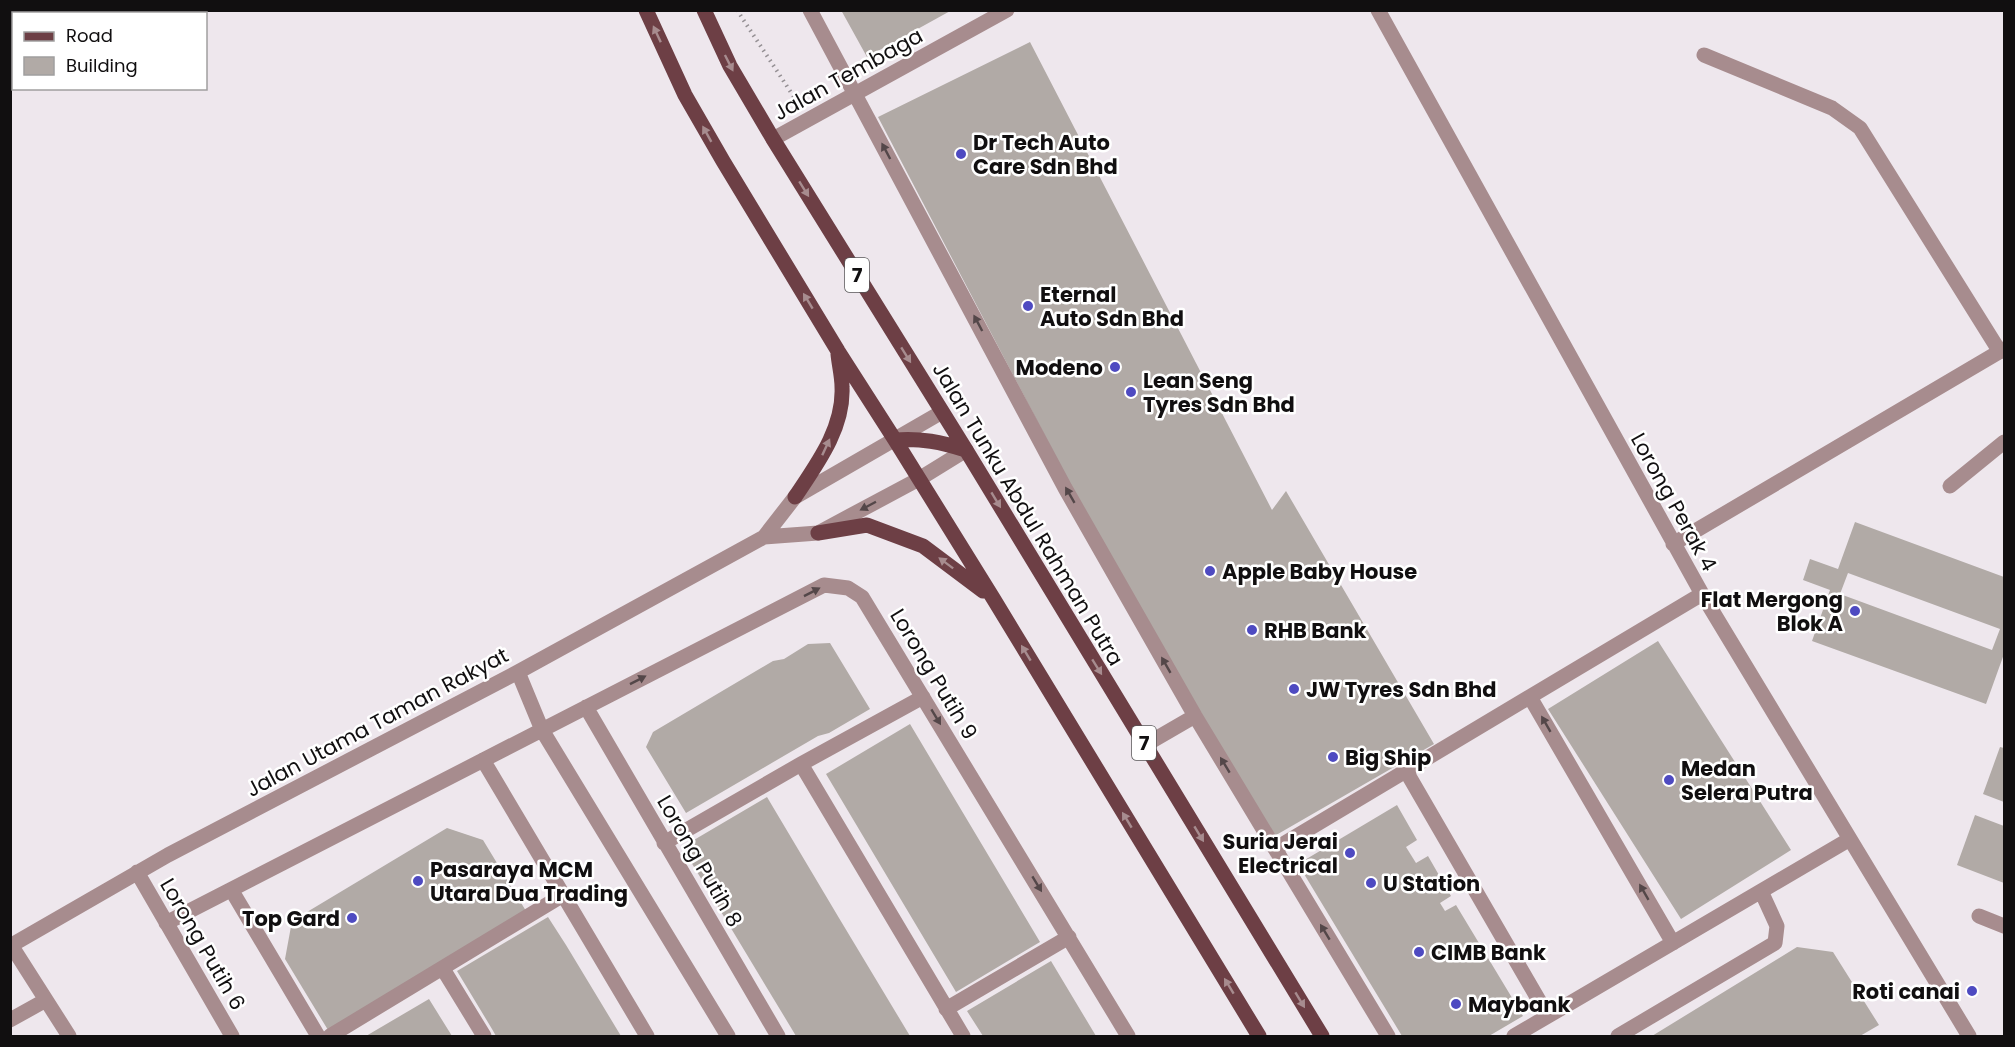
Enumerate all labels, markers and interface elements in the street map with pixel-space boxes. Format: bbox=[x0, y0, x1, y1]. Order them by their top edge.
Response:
legend bbox=[12, 12, 207, 90]
street label: Jalan Tembaga bbox=[768, 21, 928, 127]
text: Road bbox=[66, 23, 113, 48]
one-way arrow bbox=[652, 25, 661, 42]
text: Building bbox=[66, 53, 138, 78]
one-way arrow bbox=[724, 54, 734, 72]
one-way arrow bbox=[702, 125, 712, 142]
place label: Dr Tech Auto Care Sdn Bhd bbox=[973, 128, 1118, 181]
one-way arrow bbox=[881, 142, 891, 159]
marker: Dr Tech Auto Care Sdn Bhd bbox=[954, 147, 968, 161]
one-way arrow bbox=[798, 181, 809, 197]
road number: 7 bbox=[845, 258, 869, 292]
place label: Eternal Auto Sdn Bhd bbox=[1040, 280, 1184, 333]
one-way arrow bbox=[802, 293, 813, 309]
marker: Eternal Auto Sdn Bhd bbox=[1021, 299, 1035, 313]
one-way arrow bbox=[973, 315, 983, 332]
one-way arrow bbox=[901, 346, 912, 363]
place label: Modeno bbox=[1016, 353, 1103, 382]
street label: Jalan Tunku Abdul Rahman Putra bbox=[926, 357, 1130, 671]
marker: Modeno bbox=[1108, 360, 1122, 374]
place label: Lean Seng Tyres Sdn Bhd bbox=[1143, 366, 1295, 419]
marker: Lean Seng Tyres Sdn Bhd bbox=[1124, 385, 1138, 399]
street label: Lorong Perak 4 bbox=[1624, 428, 1724, 576]
one-way arrow bbox=[821, 439, 830, 456]
one-way arrow bbox=[1065, 486, 1075, 503]
one-way arrow bbox=[990, 492, 1001, 508]
one-way arrow bbox=[860, 501, 877, 511]
one-way arrow bbox=[939, 557, 954, 569]
place label: Apple Baby House bbox=[1222, 557, 1417, 586]
marker: Apple Baby House bbox=[1203, 564, 1217, 578]
place label: Flat Mergong Blok A bbox=[1701, 585, 1844, 638]
one-way arrow bbox=[803, 587, 821, 597]
street label: Lorong Putih 9 bbox=[884, 603, 984, 745]
marker: Flat Mergong Blok A bbox=[1848, 604, 1862, 618]
place label: RHB Bank bbox=[1264, 616, 1367, 645]
marker: RHB Bank bbox=[1245, 623, 1259, 637]
street label: Jalan Utama Taman Rakyat bbox=[241, 640, 513, 804]
one-way arrow bbox=[1021, 645, 1032, 661]
one-way arrow bbox=[1161, 656, 1171, 673]
one-way arrow bbox=[1091, 659, 1102, 675]
one-way arrow bbox=[630, 675, 647, 685]
place label: JW Tyres Sdn Bhd bbox=[1306, 675, 1497, 704]
marker: JW Tyres Sdn Bhd bbox=[1287, 682, 1301, 696]
one-way arrow bbox=[930, 709, 941, 725]
one-way arrow bbox=[1541, 715, 1551, 732]
road number: 7 bbox=[1132, 726, 1156, 760]
place label: Big Ship bbox=[1345, 743, 1431, 772]
marker: Big Ship bbox=[1326, 750, 1340, 764]
place label: Medan Selera Putra bbox=[1681, 754, 1813, 807]
one-way arrow bbox=[1220, 756, 1230, 773]
marker: Medan Selera Putra bbox=[1662, 773, 1676, 787]
street label: Lorong Putih 8 bbox=[651, 790, 749, 932]
one-way arrow bbox=[1122, 812, 1133, 828]
one-way arrow bbox=[1193, 826, 1204, 842]
place label: Suria Jerai Electrical bbox=[1223, 827, 1338, 880]
marker: Suria Jerai Electrical bbox=[1343, 846, 1357, 860]
place label: Pasaraya MCM Utara Dua Trading bbox=[430, 855, 628, 908]
place label: U Station bbox=[1383, 869, 1480, 898]
street label: Lorong Putih 6 bbox=[153, 873, 253, 1015]
marker: Pasaraya MCM Utara Dua Trading bbox=[411, 874, 425, 888]
one-way arrow bbox=[1031, 876, 1042, 892]
marker: U Station bbox=[1364, 876, 1378, 890]
one-way arrow bbox=[1639, 884, 1649, 901]
place label: Top Gard bbox=[242, 904, 340, 933]
marker: Top Gard bbox=[345, 911, 359, 925]
one-way arrow bbox=[1320, 924, 1331, 941]
place label: CIMB Bank bbox=[1431, 938, 1546, 967]
marker: CIMB Bank bbox=[1412, 945, 1426, 959]
place label: Roti canai bbox=[1852, 977, 1960, 1006]
one-way arrow bbox=[1223, 978, 1234, 995]
marker: Roti canai bbox=[1965, 984, 1979, 998]
place label: Maybank bbox=[1468, 990, 1570, 1019]
one-way arrow bbox=[1294, 992, 1305, 1008]
marker: Maybank bbox=[1449, 997, 1463, 1011]

